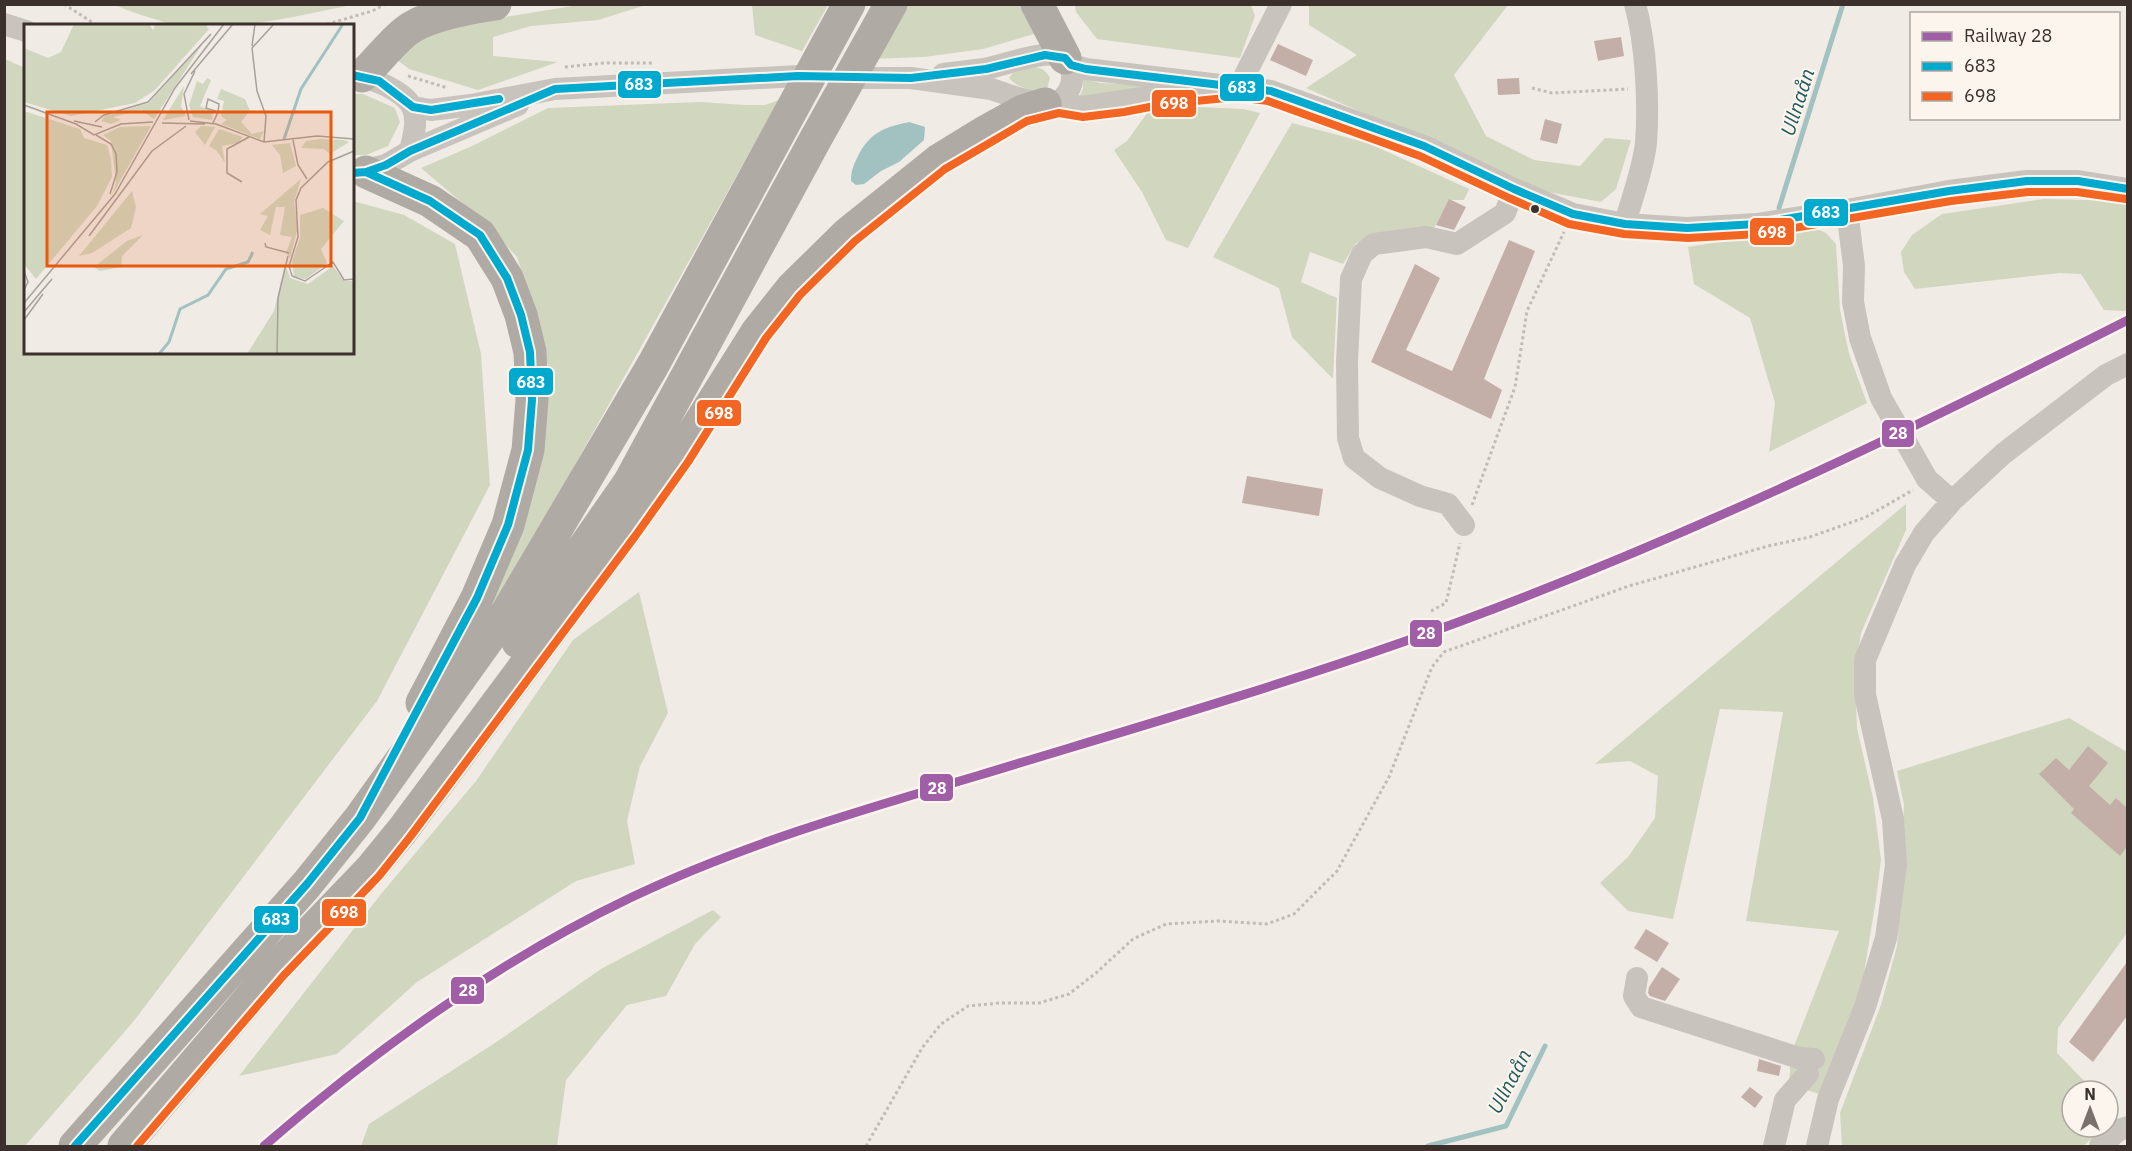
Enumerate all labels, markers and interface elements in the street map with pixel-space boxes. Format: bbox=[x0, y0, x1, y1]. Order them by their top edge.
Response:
legend bbox=[1910, 12, 2120, 120]
inset map bbox=[24, 24, 354, 354]
text: Railway 28 bbox=[1964, 24, 2052, 47]
text: 683 bbox=[1964, 54, 1996, 77]
water label: Ullnaån bbox=[1773, 65, 1821, 139]
line badge: 683 bbox=[617, 70, 662, 99]
line badge: 683 bbox=[1219, 73, 1265, 102]
text: 683 bbox=[625, 74, 653, 94]
text: 683 bbox=[1228, 77, 1256, 97]
text: 698 bbox=[1964, 84, 1996, 107]
line badge: 698 bbox=[1151, 89, 1197, 118]
text: 698 bbox=[1160, 93, 1188, 113]
line badge: 683 bbox=[1803, 198, 1849, 227]
text: 683 bbox=[1812, 202, 1840, 222]
unlabelled marker bbox=[1529, 203, 1541, 215]
line badge: 698 bbox=[1749, 217, 1795, 246]
text: 698 bbox=[1758, 222, 1786, 242]
line badge: 683 bbox=[508, 367, 554, 396]
text: 683 bbox=[517, 372, 545, 392]
line badge: 698 bbox=[696, 399, 742, 427]
text: 698 bbox=[705, 403, 733, 423]
line badge: 28 bbox=[1881, 419, 1915, 448]
text: 28 bbox=[1888, 423, 1908, 443]
line badge: 28 bbox=[1409, 619, 1443, 648]
text: 28 bbox=[1416, 623, 1436, 643]
line badge: 28 bbox=[919, 773, 954, 802]
text: 28 bbox=[927, 778, 947, 798]
line badge: 698 bbox=[321, 898, 367, 927]
text: 698 bbox=[330, 902, 358, 922]
line badge: 683 bbox=[253, 905, 299, 934]
text: 683 bbox=[262, 909, 290, 929]
line badge: 28 bbox=[450, 976, 485, 1005]
text: 28 bbox=[458, 980, 478, 1000]
water label: Ullnaån bbox=[1481, 1044, 1537, 1118]
north arrow bbox=[2060, 1079, 2120, 1139]
text: N bbox=[2084, 1084, 2096, 1104]

